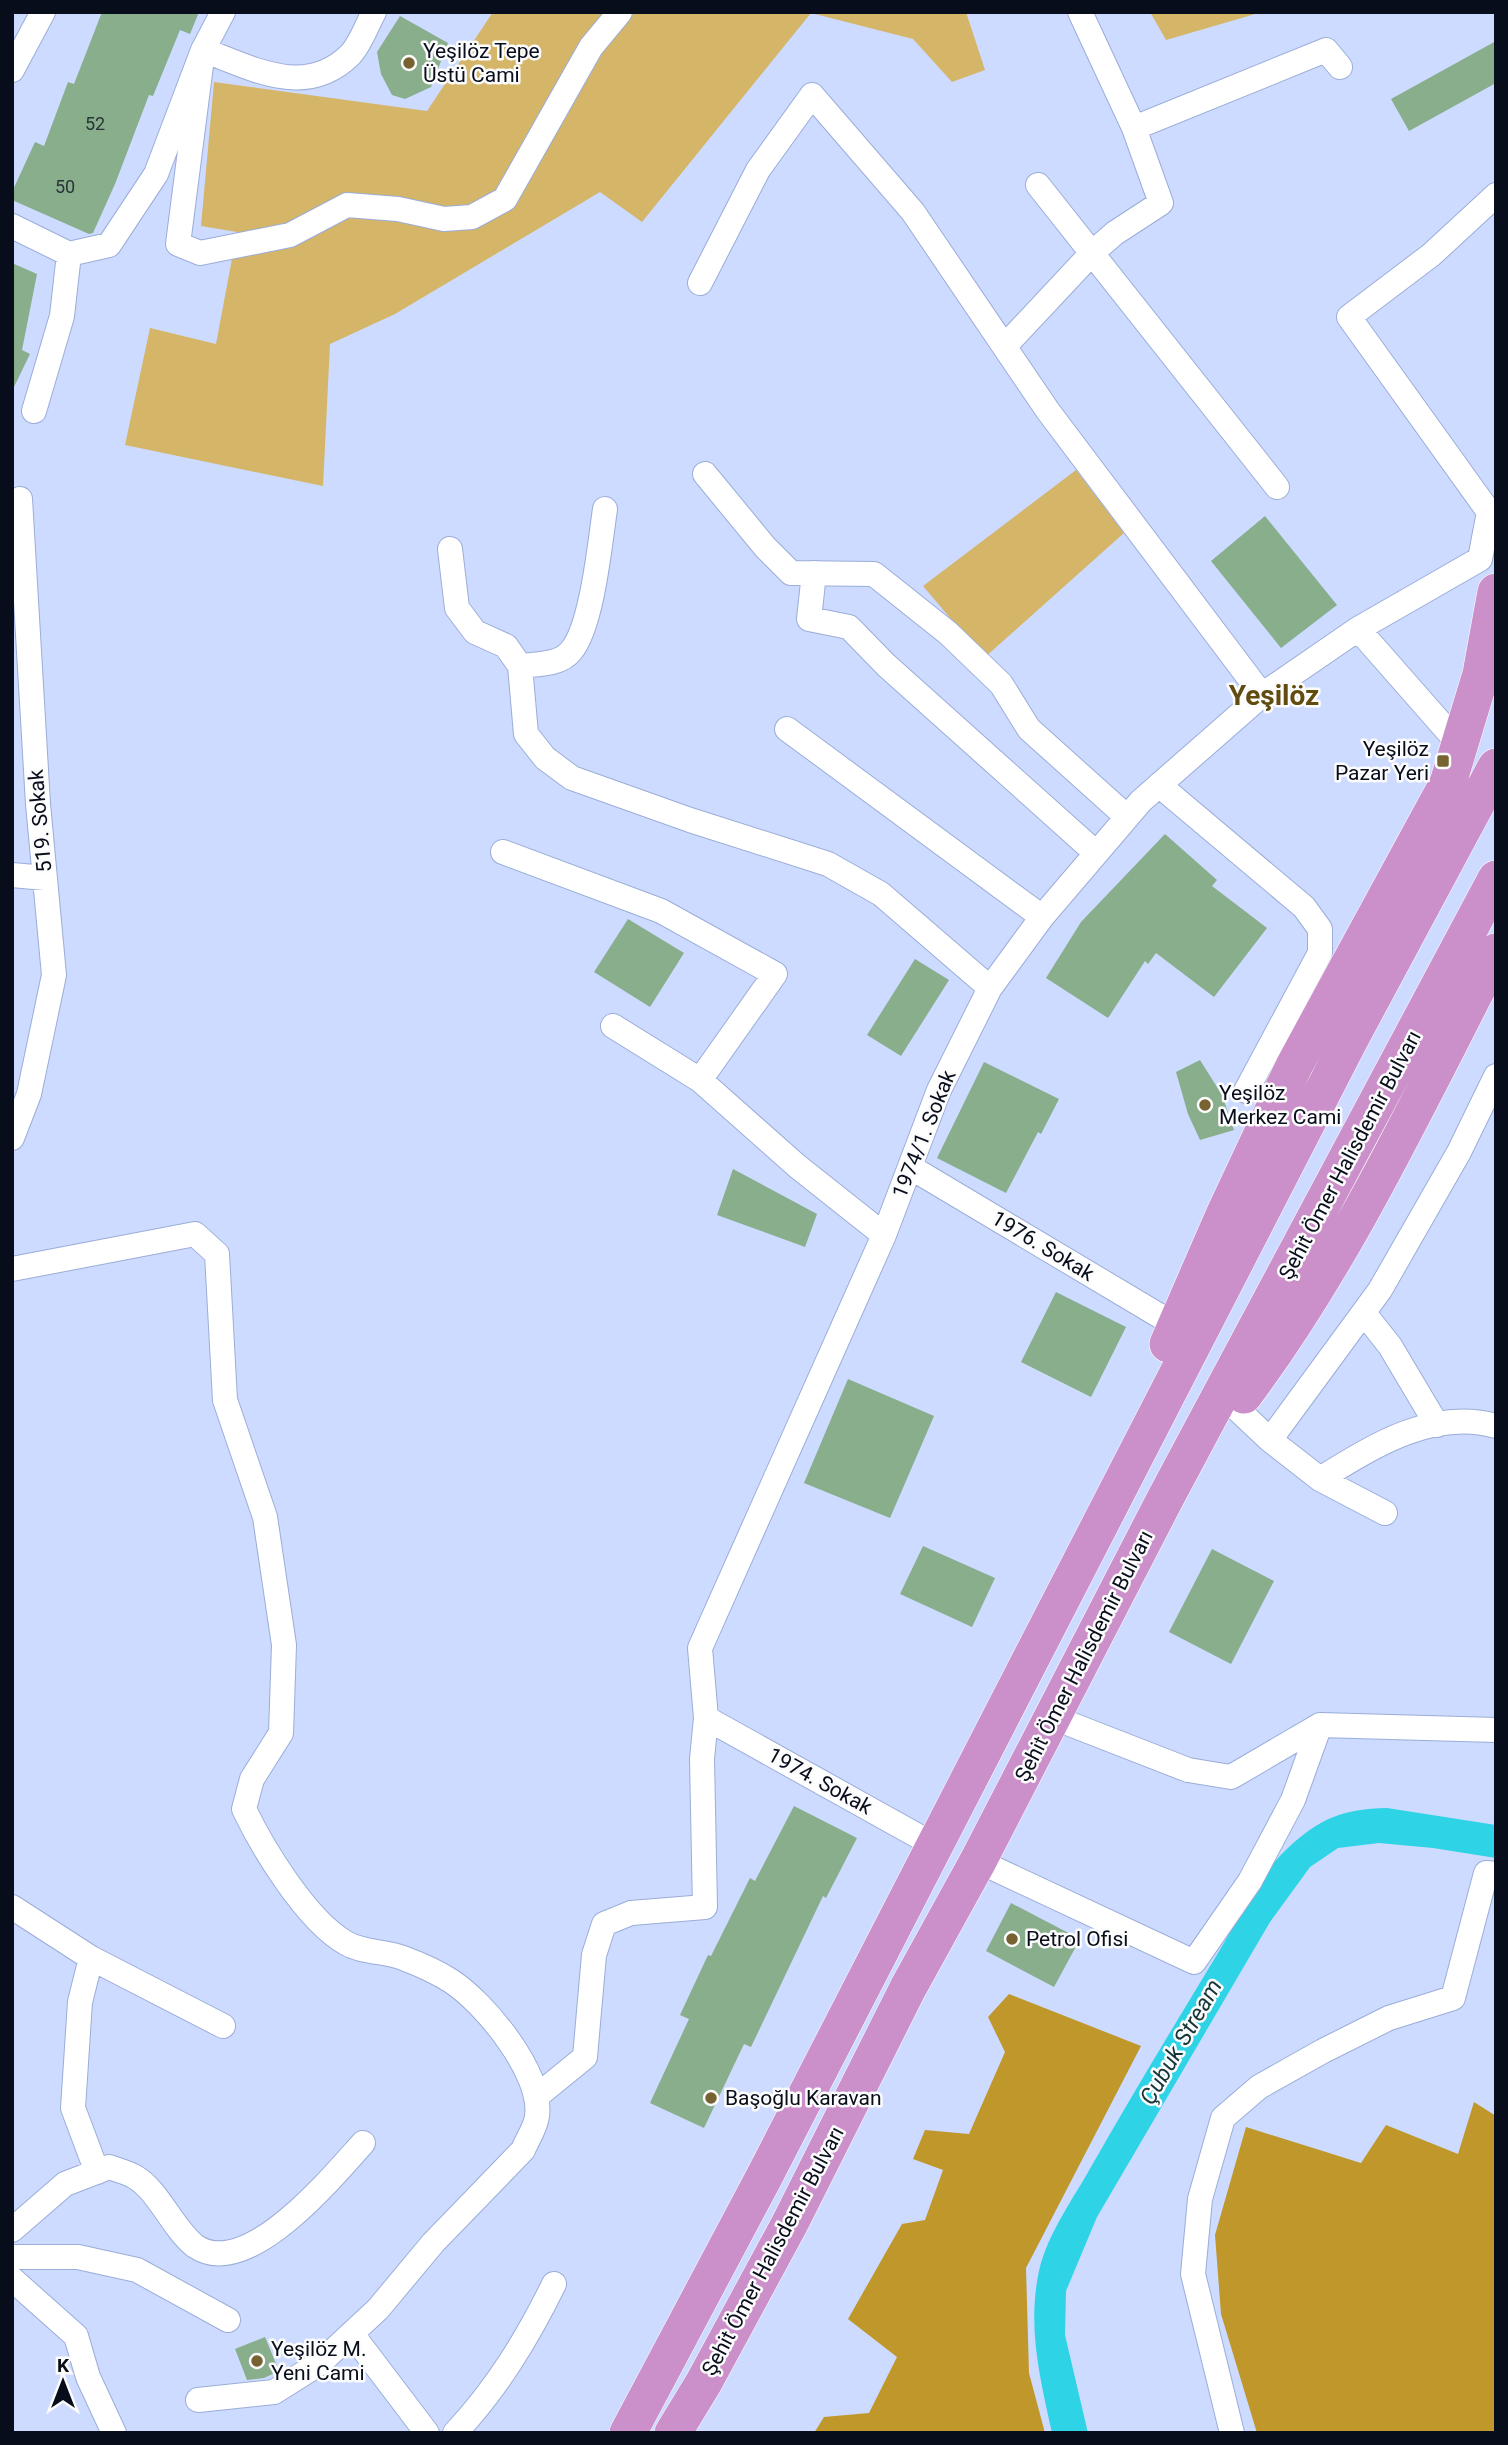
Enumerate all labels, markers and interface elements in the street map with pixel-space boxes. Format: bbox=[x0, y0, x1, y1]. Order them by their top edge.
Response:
place label: Yeşilöz Tepe Üstü Cami bbox=[423, 39, 540, 87]
marker: Yeşilöz Tepe Üstü Cami bbox=[401, 55, 417, 71]
house number: 52 bbox=[85, 113, 105, 134]
house number: 50 bbox=[55, 176, 75, 197]
district label: Yeşilöz bbox=[1229, 679, 1319, 712]
place label: Yeşilöz Pazar Yeri bbox=[1335, 737, 1429, 785]
marker: Yeşilöz Pazar Yeri bbox=[1435, 753, 1451, 769]
street label: 519. Sokak bbox=[24, 768, 56, 874]
street label: Şehit Ömer Halisdemir Bulvarı bbox=[1274, 1026, 1426, 1284]
street label: 1974/1. Sokak bbox=[887, 1066, 961, 1201]
place label: Yeşilöz Merkez Cami bbox=[1219, 1081, 1341, 1129]
marker: Yeşilöz Merkez Cami bbox=[1197, 1097, 1213, 1113]
street label: 1976. Sokak bbox=[987, 1206, 1099, 1286]
street label: Şehit Ömer Halisdemir Bulvarı bbox=[1010, 1526, 1158, 1786]
street label: 1974. Sokak bbox=[764, 1743, 876, 1820]
place label: Petrol Ofisi bbox=[1026, 1927, 1128, 1951]
marker: Petrol Ofisi bbox=[1004, 1931, 1020, 1947]
water label: Çubuk Stream bbox=[1134, 1975, 1228, 2109]
place label: Başoğlu Karavan bbox=[725, 2086, 882, 2110]
marker: Başoğlu Karavan bbox=[703, 2090, 719, 2106]
street label: Şehit Ömer Halisdemir Bulvarı bbox=[697, 2122, 849, 2380]
place label: Yeşilöz M. Yeni Cami bbox=[271, 2337, 366, 2385]
north arrow bbox=[28, 2347, 98, 2417]
marker: Yeşilöz M. Yeni Cami bbox=[249, 2353, 265, 2369]
text: K bbox=[57, 2354, 70, 2377]

